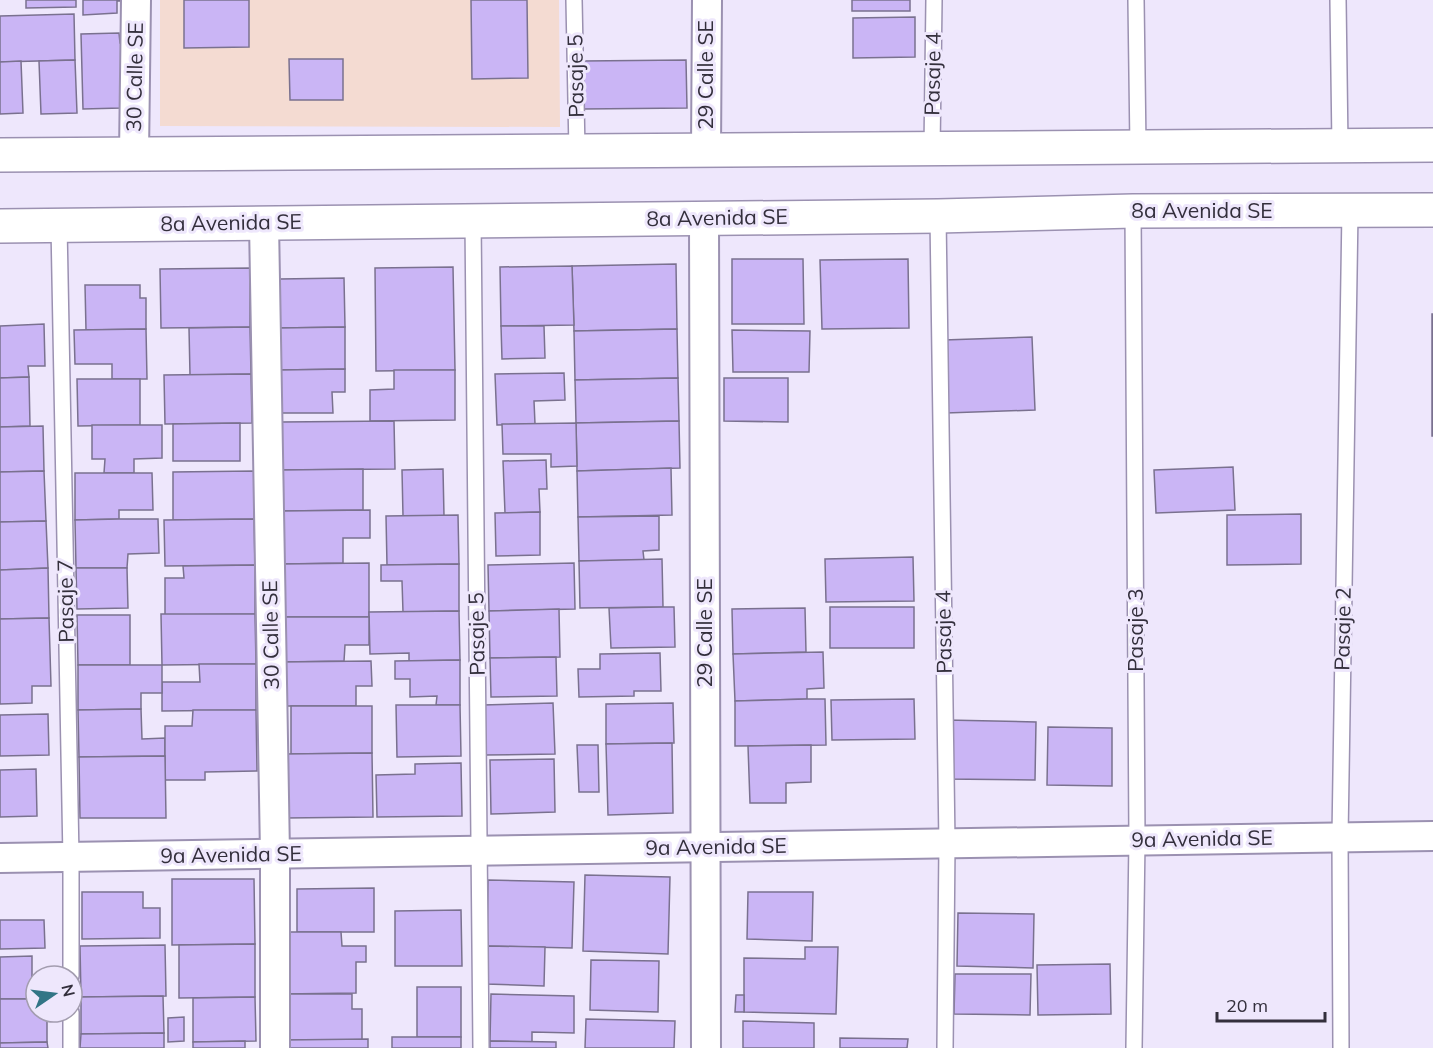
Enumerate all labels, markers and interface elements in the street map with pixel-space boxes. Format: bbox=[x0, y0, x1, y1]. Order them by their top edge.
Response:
street label: 29 Calle SE bbox=[692, 20, 718, 130]
street label: 30 Calle SE bbox=[120, 22, 148, 132]
street label: Pasaje 4 bbox=[918, 32, 946, 116]
street label: Pasaje 5 bbox=[561, 34, 589, 118]
street label: 8a Avenida SE bbox=[1131, 197, 1273, 223]
street label: 8a Avenida SE bbox=[646, 203, 788, 231]
street label: 8a Avenida SE bbox=[160, 208, 302, 236]
street label: Pasaje 7 bbox=[51, 559, 79, 643]
street label: 29 Calle SE bbox=[691, 578, 717, 688]
street label: 30 Calle SE bbox=[256, 580, 284, 690]
street label: Pasaje 2 bbox=[1328, 587, 1356, 671]
street label: Pasaje 3 bbox=[1122, 588, 1148, 672]
street label: Pasaje 4 bbox=[929, 590, 957, 674]
street label: Pasaje 5 bbox=[462, 592, 490, 676]
street label: 9a Avenida SE bbox=[1131, 824, 1273, 852]
street label: 9a Avenida SE bbox=[645, 832, 787, 860]
street label: 9a Avenida SE bbox=[160, 840, 302, 868]
north arrow bbox=[24, 964, 84, 1024]
text: N bbox=[57, 982, 80, 999]
scale bar bbox=[1217, 985, 1325, 1023]
text: 20 m bbox=[1226, 994, 1268, 1017]

